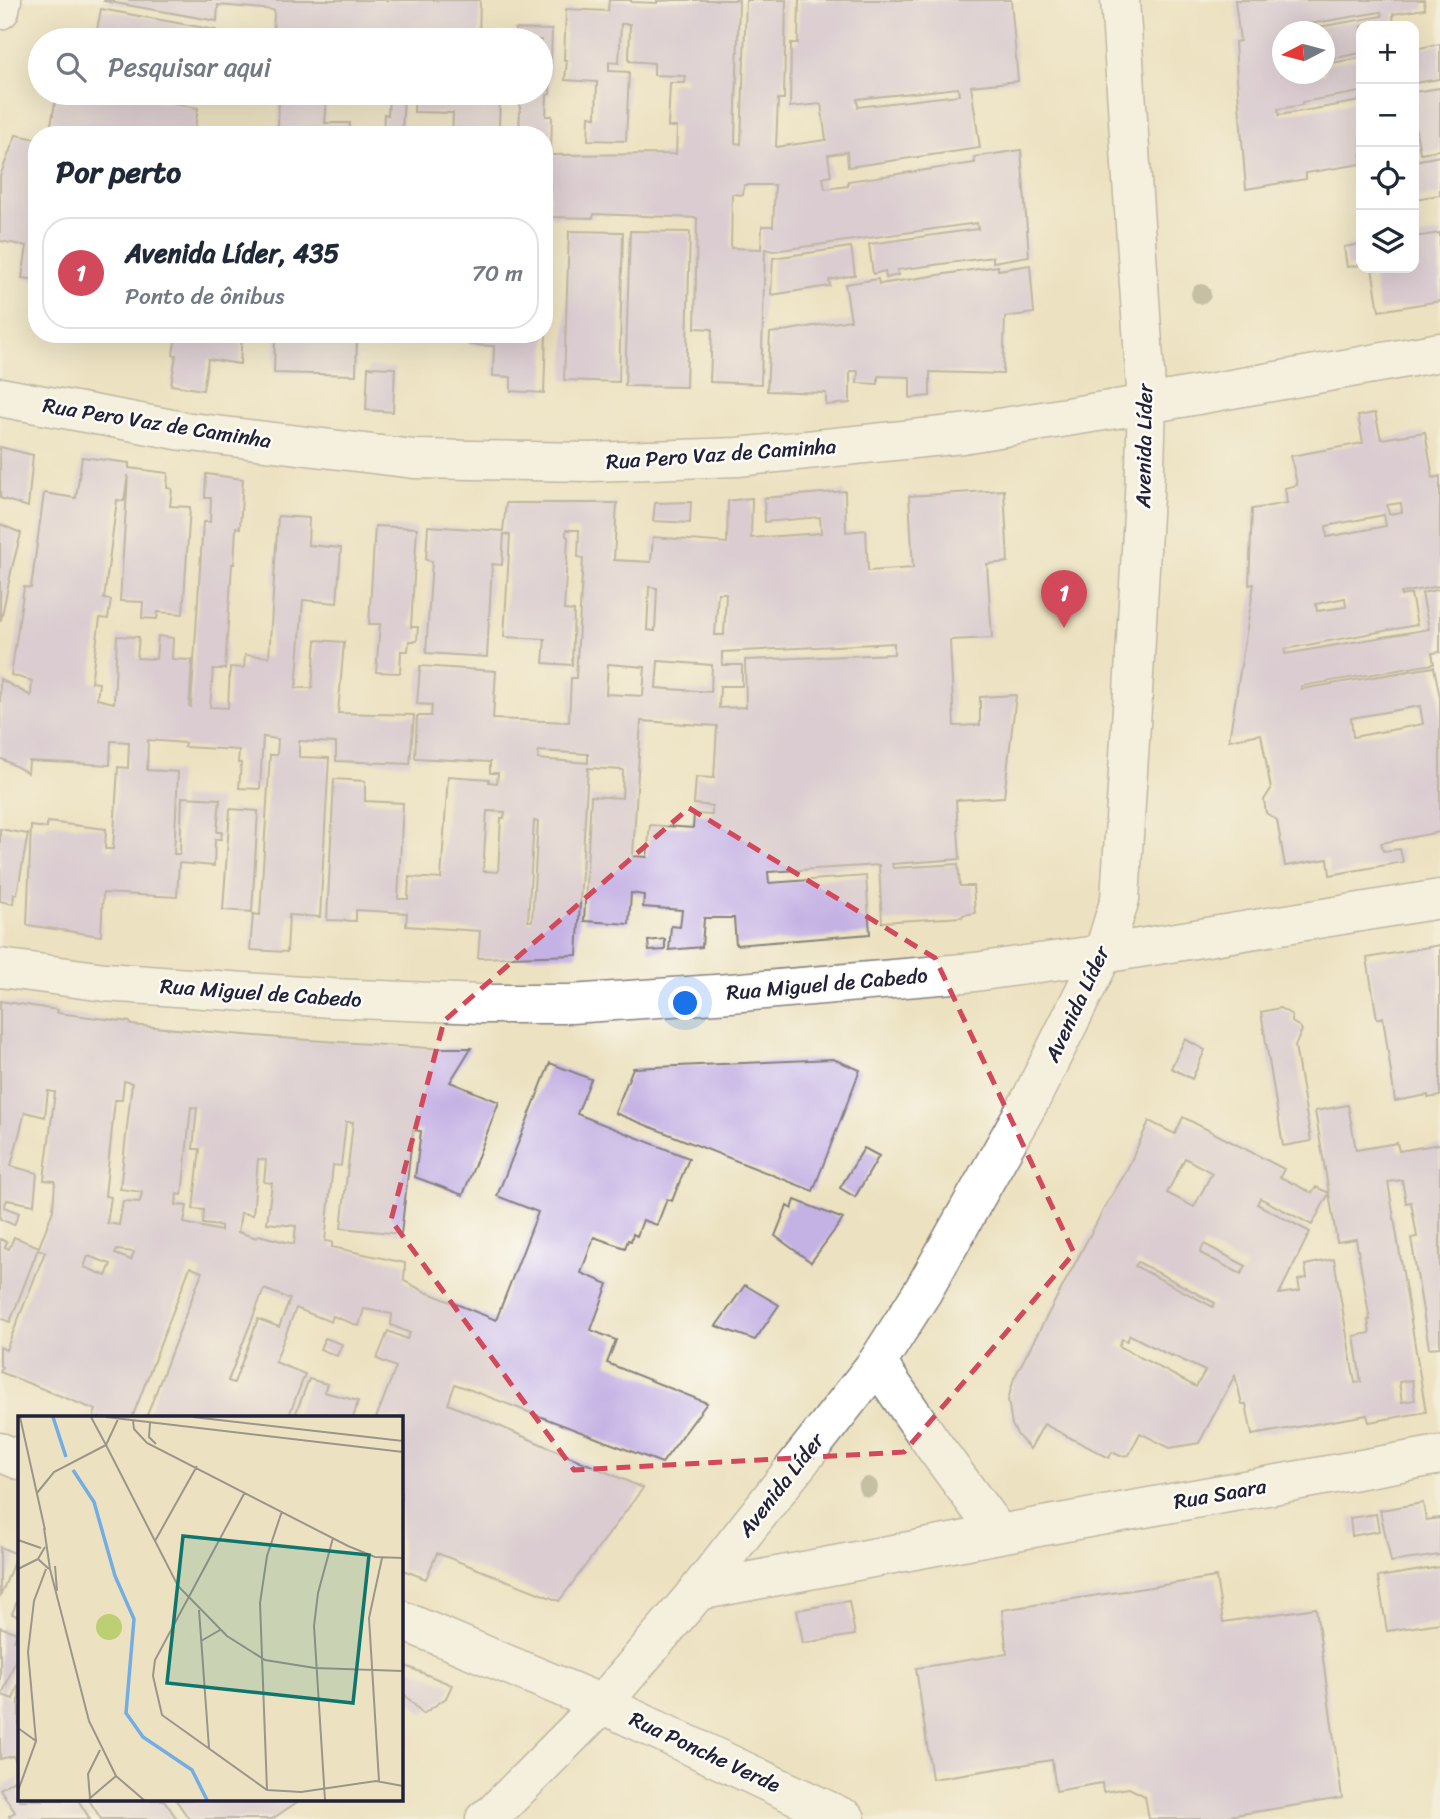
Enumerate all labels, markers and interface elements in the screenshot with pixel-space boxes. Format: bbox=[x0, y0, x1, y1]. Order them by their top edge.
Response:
north arrow bbox=[1272, 21, 1335, 84]
map controls bbox=[1356, 21, 1419, 273]
button: + bbox=[1356, 21, 1419, 84]
search box bbox=[28, 28, 553, 105]
text: Pesquisar aqui bbox=[108, 44, 271, 90]
icon: search bbox=[52, 48, 90, 86]
button: − bbox=[1356, 84, 1419, 147]
text: Por perto bbox=[56, 145, 181, 199]
button: locate bbox=[1356, 147, 1419, 210]
button: layers bbox=[1356, 210, 1419, 273]
text: Avenida Líder, 435 bbox=[125, 230, 339, 276]
text: 1 bbox=[76, 253, 86, 294]
text: 70 m bbox=[472, 253, 523, 294]
text: Ponto de ônibus bbox=[125, 276, 284, 317]
street label: Avenida Líder bbox=[1124, 382, 1164, 510]
street label: Rua Pero Vaz de Caminha bbox=[40, 386, 274, 460]
street label: Rua Pero Vaz de Caminha bbox=[605, 427, 838, 481]
pin: 1 bbox=[1041, 570, 1087, 628]
street label: Avenida Líder bbox=[1033, 938, 1121, 1069]
street label: Rua Miguel de Cabedo bbox=[725, 956, 929, 1012]
street label: Rua Miguel de Cabedo bbox=[159, 967, 363, 1019]
your location bbox=[668, 986, 702, 1020]
inset map bbox=[18, 1416, 402, 1801]
street label: Avenida Líder bbox=[727, 1423, 835, 1547]
street label: Rua Saara bbox=[1171, 1467, 1270, 1521]
street label: Rua Ponche Verde bbox=[623, 1700, 787, 1804]

